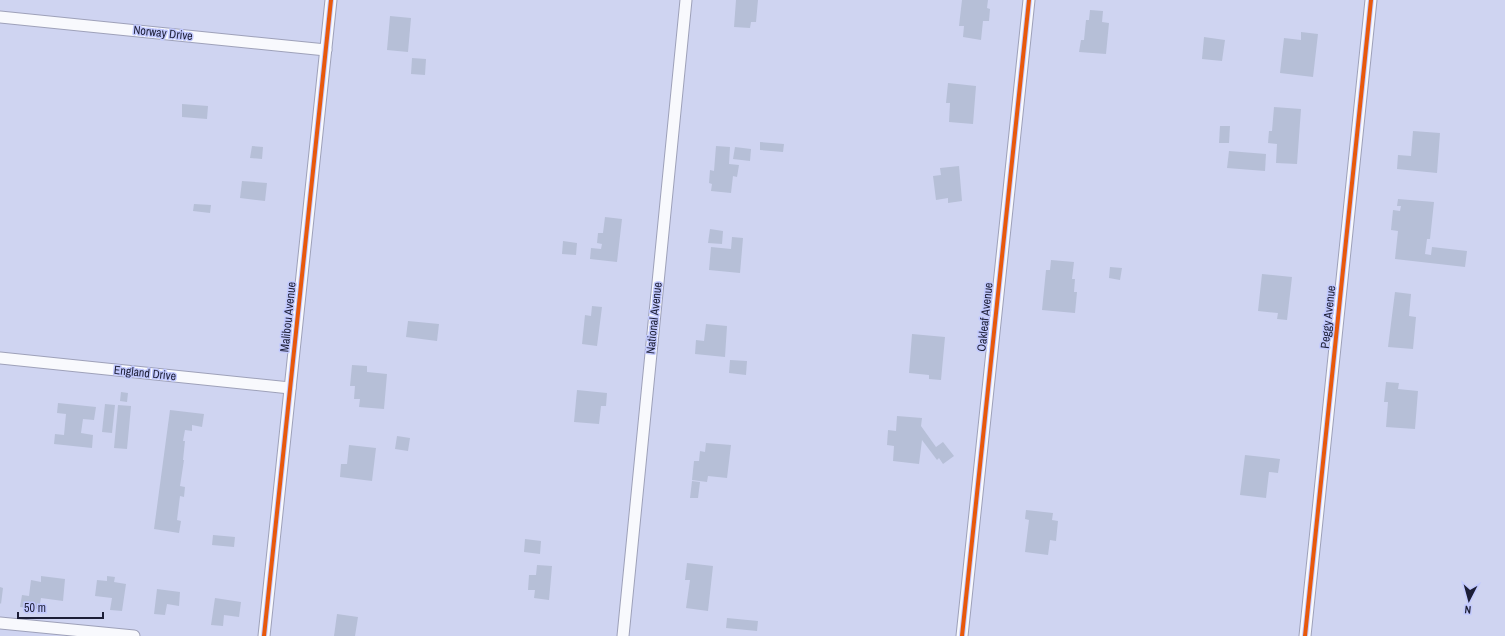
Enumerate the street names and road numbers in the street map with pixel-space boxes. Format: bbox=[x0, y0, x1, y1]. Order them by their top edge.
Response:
street label: Norway Drive bbox=[133, 22, 193, 44]
street label: Malibou Avenue bbox=[276, 281, 300, 353]
street label: National Avenue bbox=[642, 281, 666, 355]
street label: Oakleaf Avenue bbox=[973, 282, 997, 352]
street label: Peggy Avenue bbox=[1317, 285, 1339, 349]
street label: England Drive bbox=[113, 362, 177, 384]

